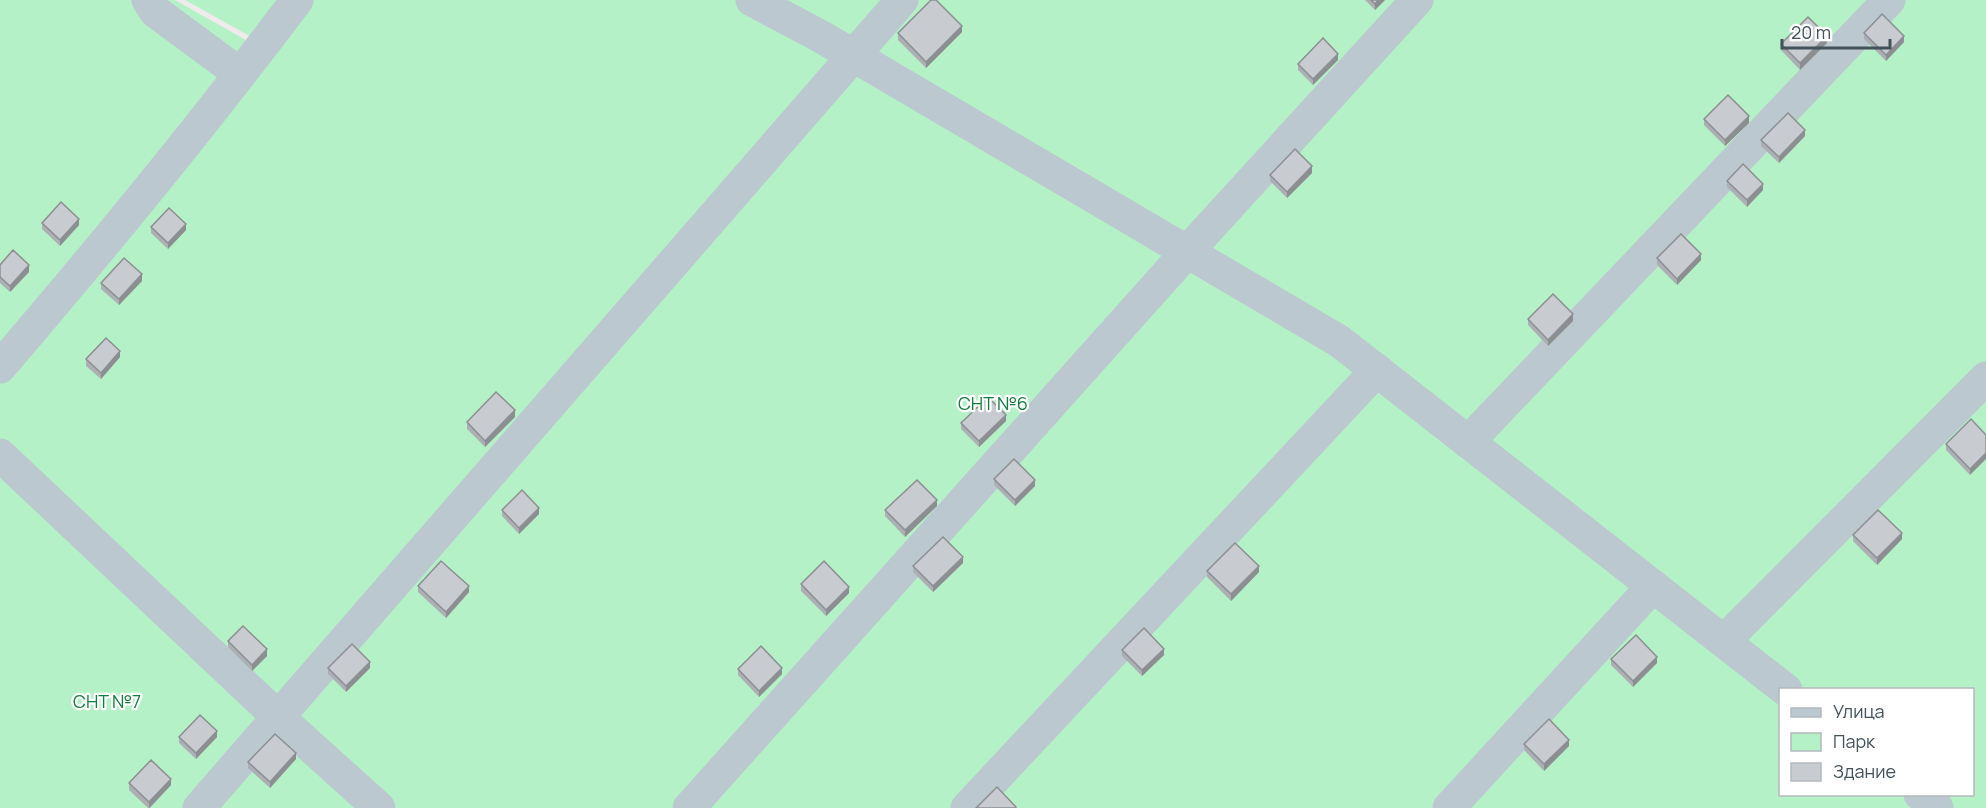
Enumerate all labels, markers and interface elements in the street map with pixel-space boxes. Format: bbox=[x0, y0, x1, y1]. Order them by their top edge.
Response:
scale bar bbox=[1782, 12, 1890, 50]
text: 20 m bbox=[1791, 20, 1831, 44]
park label: СНТ №6 bbox=[958, 391, 1028, 415]
legend bbox=[1779, 688, 1974, 796]
park label: СНТ №7 bbox=[73, 689, 141, 713]
text: Улица bbox=[1833, 699, 1885, 723]
text: Парк bbox=[1833, 729, 1876, 753]
text: Здание bbox=[1833, 759, 1896, 783]

